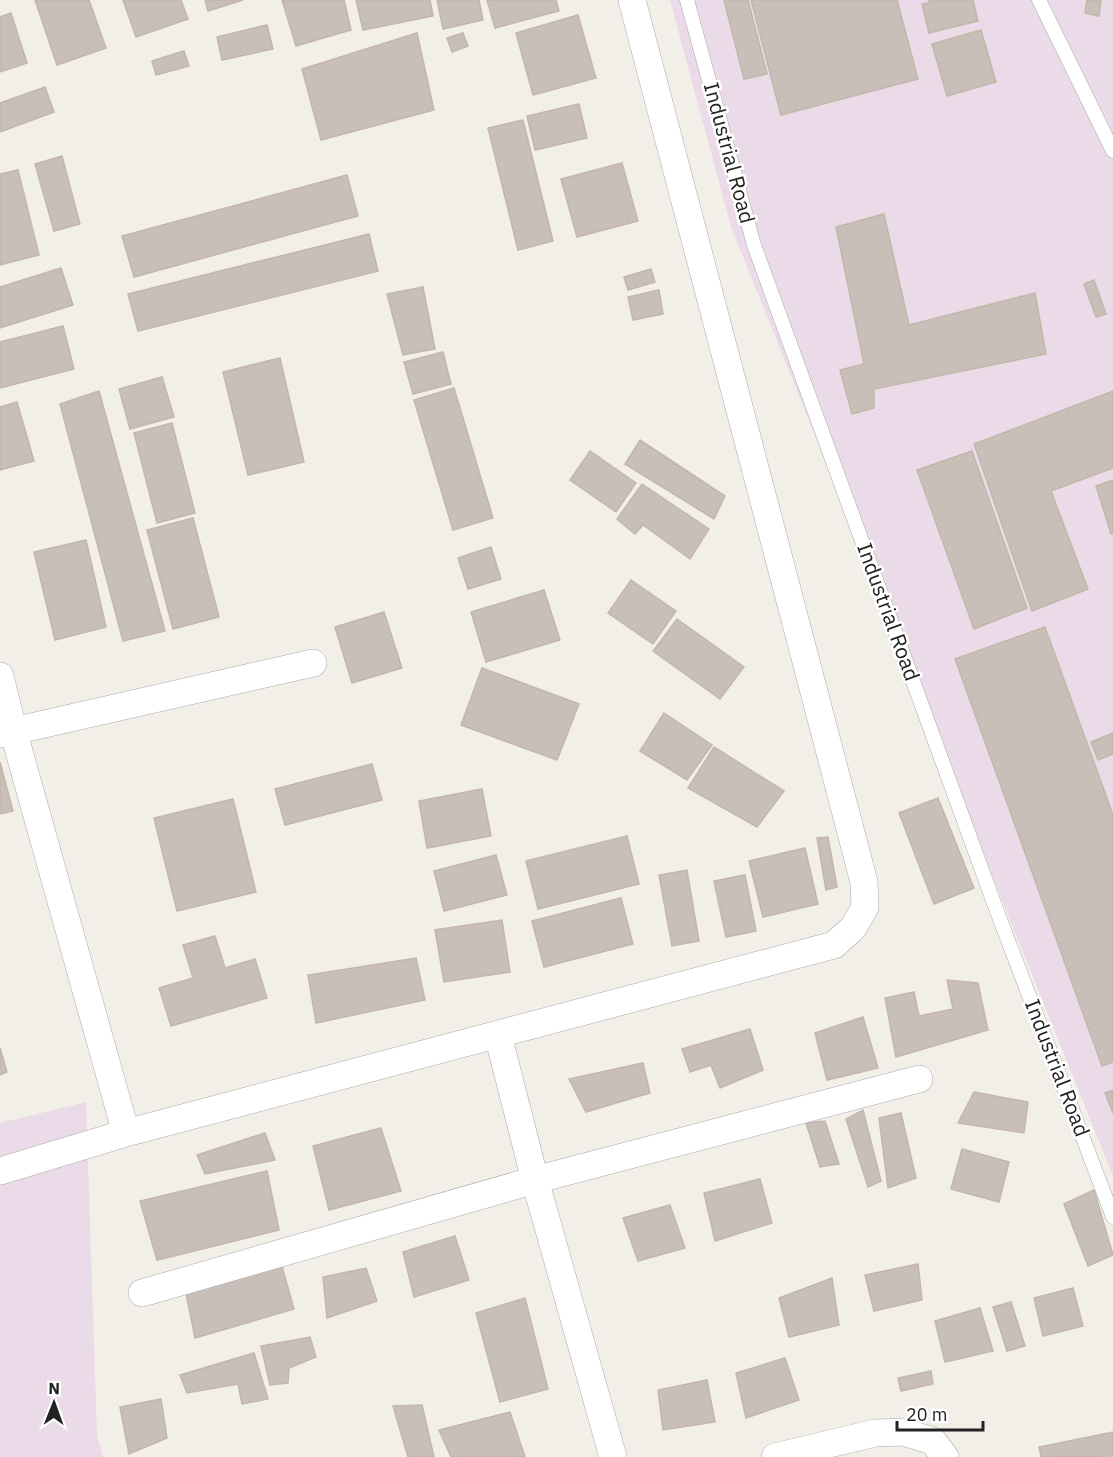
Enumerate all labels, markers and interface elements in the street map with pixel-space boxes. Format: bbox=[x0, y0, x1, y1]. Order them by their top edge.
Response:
street label: Industrial Road bbox=[698, 79, 762, 226]
street label: Industrial Road bbox=[851, 539, 927, 685]
street label: Industrial Road bbox=[1019, 995, 1097, 1140]
north arrow bbox=[24, 1373, 84, 1433]
text: N bbox=[48, 1378, 60, 1398]
scale bar bbox=[897, 1394, 982, 1432]
text: 20 m bbox=[906, 1403, 948, 1426]

